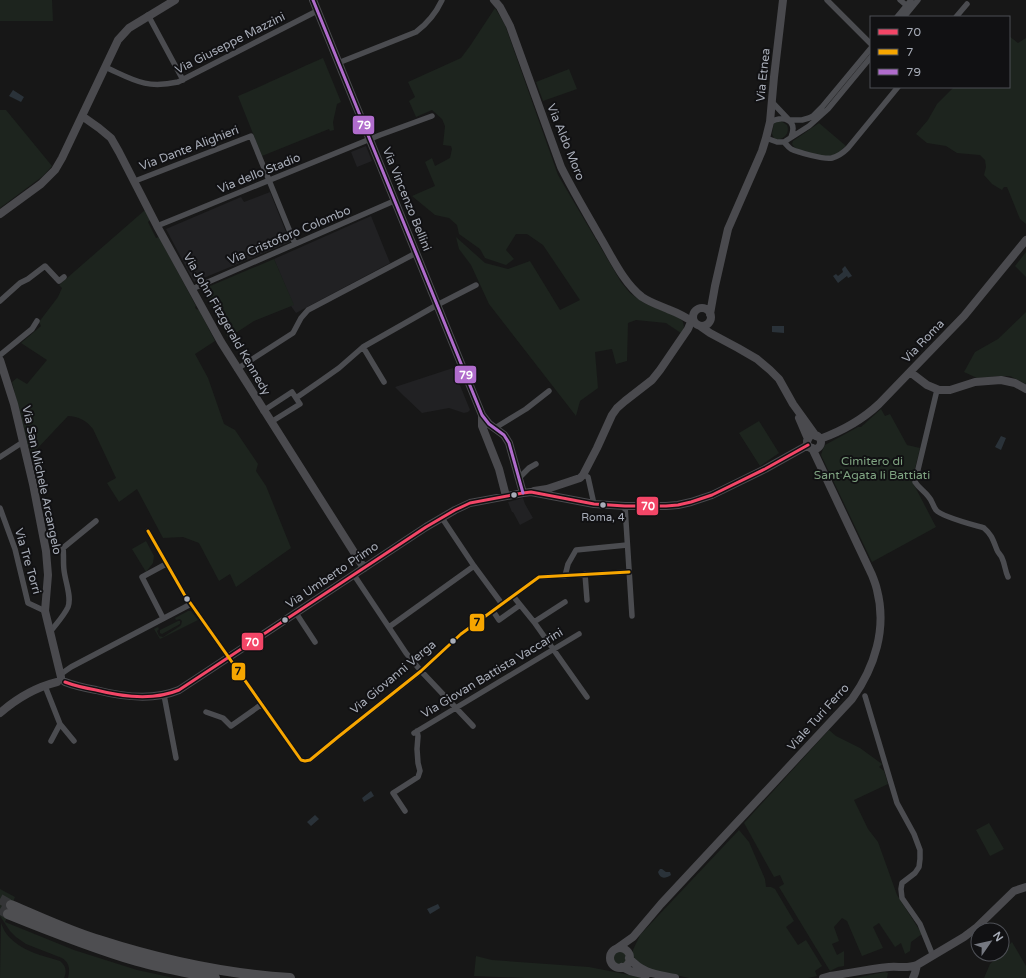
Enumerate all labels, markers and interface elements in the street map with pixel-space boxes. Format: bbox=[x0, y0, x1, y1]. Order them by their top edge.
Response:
street label: Via Giuseppe Mazzini bbox=[173, 9, 287, 77]
legend bbox=[870, 16, 1010, 88]
text: 70 bbox=[906, 25, 922, 39]
text: 7 bbox=[906, 45, 914, 59]
street label: Via Etnea bbox=[753, 47, 773, 103]
text: 79 bbox=[906, 65, 921, 79]
street label: Via Aldo Moro bbox=[544, 102, 588, 182]
line badge: 79 bbox=[352, 115, 375, 135]
text: 79 bbox=[357, 119, 371, 132]
street label: Via Dante Alighieri bbox=[137, 123, 241, 173]
street label: Via Vincenzo Bellini bbox=[380, 145, 434, 253]
street label: Via dello Stadio bbox=[216, 150, 302, 196]
street label: Via Cristoforo Colombo bbox=[225, 203, 353, 267]
street label: Via John Fitzgerald Kennedy bbox=[180, 250, 274, 398]
street label: Via Roma bbox=[899, 316, 947, 366]
line badge: 79 bbox=[454, 365, 477, 384]
text: 79 bbox=[459, 369, 473, 382]
street label: Via San Michele Arcangelo bbox=[19, 404, 65, 556]
park label: Cimitero di Sant'Agata li Battiati bbox=[814, 454, 930, 482]
unlabelled marker bbox=[509, 490, 519, 500]
line badge: 70 bbox=[636, 496, 659, 516]
marker: Roma, 4 bbox=[598, 500, 608, 510]
text: 70 bbox=[641, 500, 655, 513]
place label: Roma, 4 bbox=[581, 511, 625, 524]
street label: Via Tre Torri bbox=[12, 526, 44, 596]
street label: Via Umberto Primo bbox=[283, 539, 381, 611]
unlabelled marker bbox=[182, 594, 192, 604]
line badge: 7 bbox=[469, 613, 485, 632]
unlabelled marker bbox=[280, 615, 290, 625]
text: 7 bbox=[474, 616, 481, 629]
street label: Via Giovan Battista Vaccarini bbox=[419, 625, 565, 721]
line badge: 70 bbox=[241, 632, 264, 651]
text: 70 bbox=[245, 636, 259, 649]
unlabelled marker bbox=[448, 636, 458, 646]
street label: Via Giovanni Verga bbox=[347, 637, 439, 717]
line badge: 7 bbox=[231, 662, 246, 681]
text: 7 bbox=[235, 665, 242, 678]
street label: Viale Turi Ferro bbox=[784, 681, 852, 753]
north arrow bbox=[970, 922, 1010, 962]
text: N bbox=[990, 929, 1006, 944]

